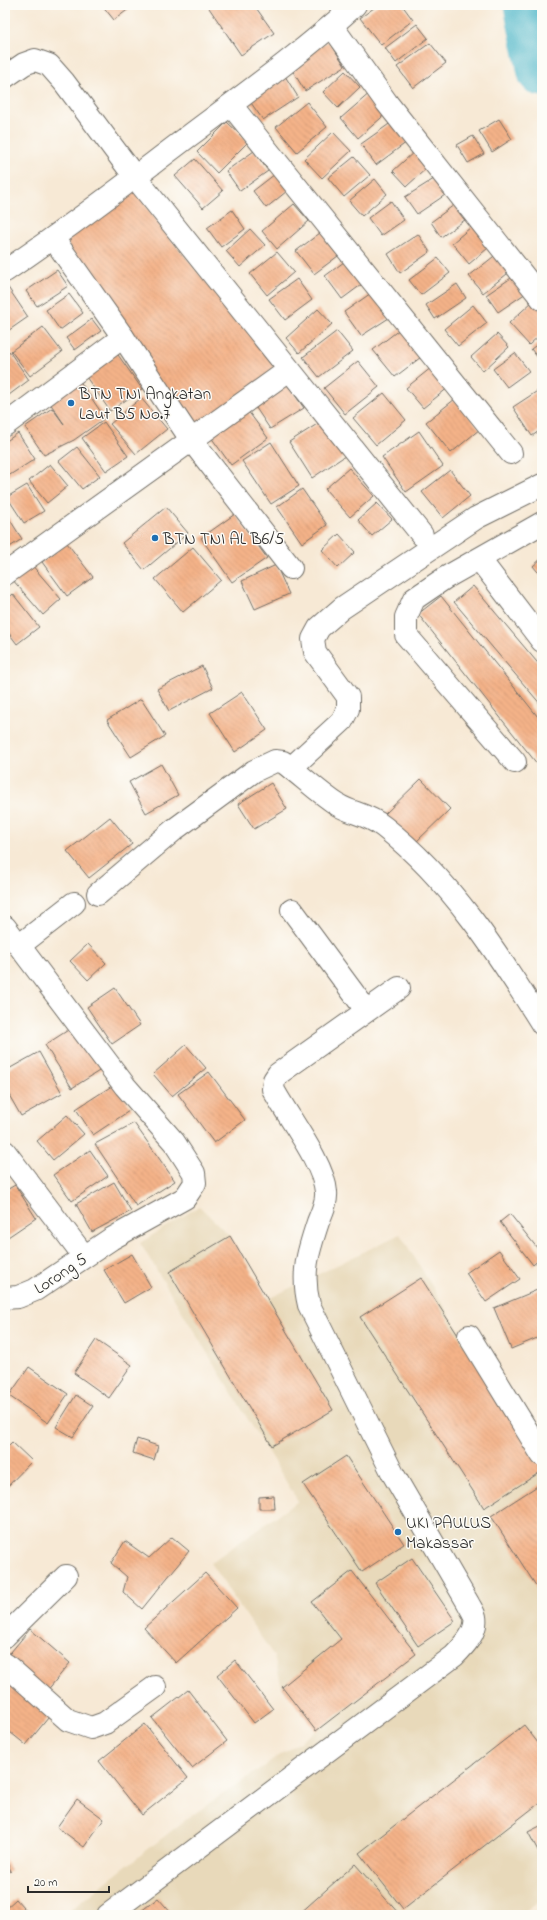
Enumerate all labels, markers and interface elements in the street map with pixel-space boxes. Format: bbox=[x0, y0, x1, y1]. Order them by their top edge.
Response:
place label: BTN TNI Angkatan Laut B5 No.7 bbox=[78, 382, 211, 427]
marker: BTN TNI Angkatan Laut B5 No.7 bbox=[66, 398, 76, 408]
place label: BTN TNI AL B6/5 bbox=[162, 527, 285, 552]
marker: BTN TNI AL B6/5 bbox=[150, 533, 160, 543]
street label: Lorong 5 bbox=[29, 1247, 94, 1303]
place label: UKI PAULUS Makassar bbox=[406, 1511, 491, 1556]
marker: UKI PAULUS Makassar bbox=[393, 1527, 403, 1537]
scale bar bbox=[28, 1868, 109, 1894]
text: 20 m bbox=[34, 1874, 57, 1892]

